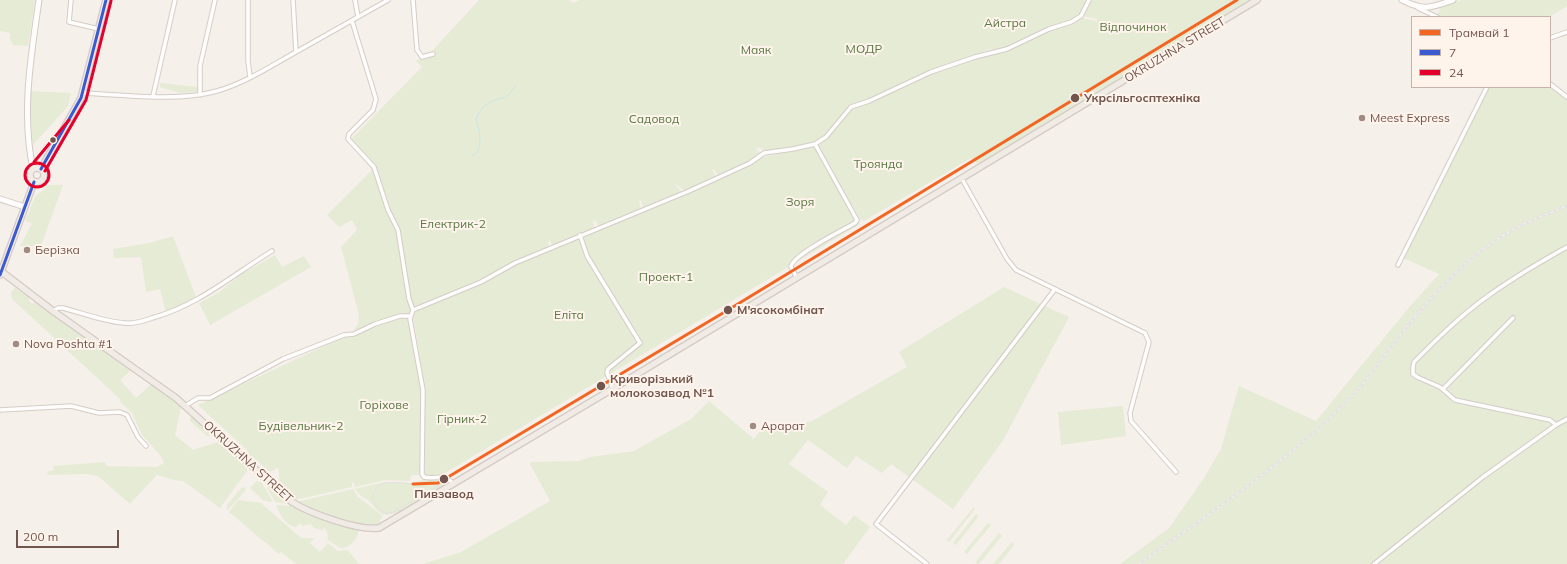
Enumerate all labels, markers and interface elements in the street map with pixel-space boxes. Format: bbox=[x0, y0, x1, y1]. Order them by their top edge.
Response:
street label: OKRUZHNA STREET bbox=[1122, 14, 1228, 86]
park label: Айстра bbox=[984, 16, 1026, 30]
legend bbox=[1411, 16, 1551, 88]
park label: Відпочинок bbox=[1099, 20, 1167, 34]
text: Трамвай 1 bbox=[1449, 25, 1510, 40]
park label: МОДР bbox=[846, 42, 882, 56]
park label: Маяк bbox=[741, 43, 771, 57]
text: 7 bbox=[1449, 45, 1456, 60]
text: 24 bbox=[1449, 65, 1463, 80]
place label: Укрсільгосптехніка bbox=[1084, 91, 1200, 105]
marker: Укрсільгосптехніка bbox=[1069, 92, 1081, 104]
place label: Meest Express bbox=[1370, 111, 1450, 125]
park label: Садовод bbox=[629, 112, 679, 126]
marker: Meest Express bbox=[1357, 113, 1367, 123]
unlabelled marker bbox=[48, 135, 58, 145]
park label: Троянда bbox=[853, 157, 903, 171]
park label: Зоря bbox=[786, 195, 814, 209]
park label: Електрик-2 bbox=[420, 217, 486, 231]
place label: Берізка bbox=[35, 243, 80, 257]
marker: Берізка bbox=[22, 245, 32, 255]
park label: Проект-1 bbox=[639, 270, 693, 284]
place label: М'ясокомбінат bbox=[737, 303, 824, 317]
marker: М'ясокомбінат bbox=[722, 304, 734, 316]
park label: Еліта bbox=[554, 308, 584, 322]
place label: Nova Poshta #1 bbox=[24, 337, 113, 351]
marker: Nova Poshta #1 bbox=[11, 339, 21, 349]
place label: Криворізький молокозавод №1 bbox=[610, 372, 714, 400]
marker: Криворізький молокозавод №1 bbox=[595, 380, 607, 392]
park label: Горіхове bbox=[359, 398, 409, 412]
park label: Гірник-2 bbox=[437, 412, 487, 426]
street label: OKRUZHNA STREET bbox=[200, 418, 296, 506]
park label: Будівельник-2 bbox=[259, 419, 343, 433]
place label: Арарат bbox=[761, 419, 805, 433]
marker: Арарат bbox=[748, 421, 758, 431]
marker: Пивзавод bbox=[438, 473, 450, 485]
place label: Пивзавод bbox=[414, 487, 474, 501]
scale bar bbox=[18, 522, 121, 548]
text: 200 m bbox=[23, 529, 58, 544]

